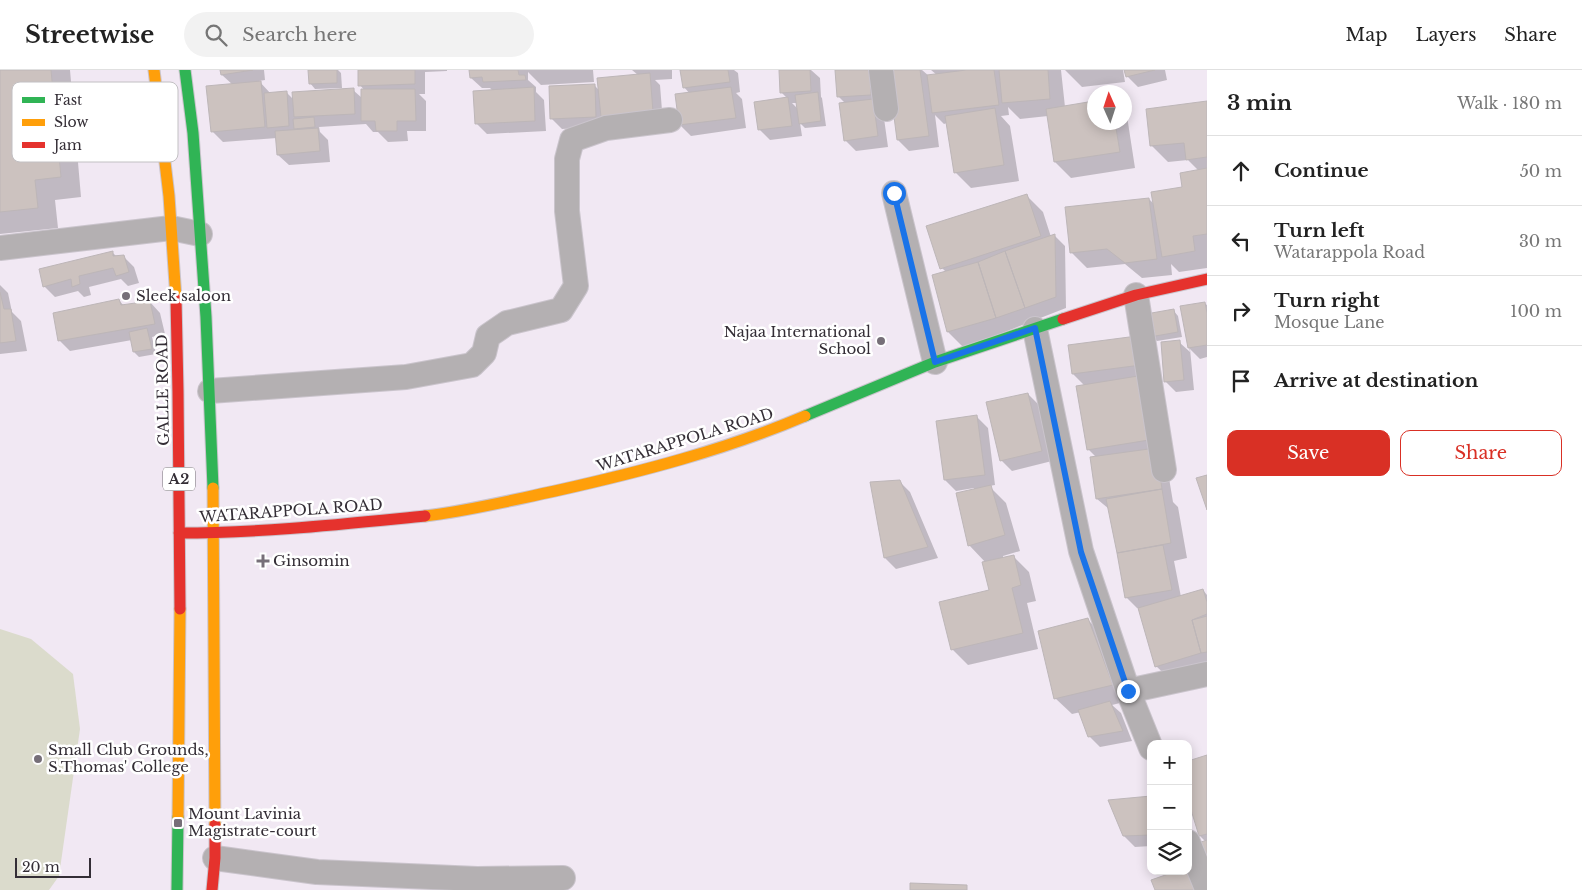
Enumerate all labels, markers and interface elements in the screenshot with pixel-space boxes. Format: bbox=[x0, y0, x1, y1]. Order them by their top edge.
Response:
search box bbox=[184, 12, 534, 57]
text: Streetwise bbox=[25, 20, 154, 49]
icon: search bbox=[202, 21, 230, 49]
text: Search here bbox=[242, 23, 357, 46]
text: Map bbox=[1346, 24, 1387, 46]
text: Layers bbox=[1415, 24, 1476, 46]
text: Share bbox=[1504, 24, 1557, 46]
legend bbox=[12, 82, 178, 162]
north arrow bbox=[1087, 85, 1132, 130]
text: 3 min bbox=[1227, 90, 1292, 116]
text: Fast bbox=[54, 91, 83, 109]
text: Walk · 180 m bbox=[1457, 93, 1562, 113]
text: Slow bbox=[54, 113, 88, 131]
text: Jam bbox=[52, 136, 82, 154]
icon: ahead bbox=[1227, 157, 1255, 185]
text: Continue bbox=[1274, 159, 1369, 182]
text: 50 m bbox=[1520, 161, 1562, 181]
route start bbox=[883, 182, 906, 205]
text: Turn left bbox=[1274, 219, 1365, 242]
icon: left bbox=[1227, 227, 1255, 255]
text: 30 m bbox=[1519, 231, 1562, 251]
text: Watarappola Road bbox=[1274, 242, 1425, 262]
place label: Sleek saloon bbox=[136, 286, 231, 305]
text: Turn right bbox=[1274, 289, 1380, 312]
marker: Sleek saloon bbox=[120, 290, 132, 302]
icon: right bbox=[1227, 297, 1255, 325]
text: 100 m bbox=[1510, 301, 1562, 321]
text: Mosque Lane bbox=[1274, 312, 1384, 332]
place label: Najaa International School bbox=[724, 322, 871, 358]
street label: GALLE ROAD bbox=[152, 334, 173, 446]
marker: Najaa International School bbox=[875, 335, 887, 347]
icon: arrive bbox=[1227, 367, 1255, 395]
text: Arrive at destination bbox=[1274, 369, 1478, 392]
street label: WATARAPPOLA ROAD bbox=[593, 404, 776, 476]
button: Save bbox=[1227, 430, 1390, 476]
button: Share bbox=[1400, 430, 1562, 476]
road number: A2 bbox=[163, 468, 195, 490]
street label: WATARAPPOLA ROAD bbox=[198, 495, 383, 526]
place label: Ginsomin bbox=[273, 551, 350, 570]
marker: Ginsomin bbox=[257, 555, 269, 567]
route end bbox=[1117, 680, 1140, 703]
place label: Small Club Grounds, S.Thomas' College bbox=[48, 740, 208, 776]
map controls bbox=[1147, 740, 1192, 875]
button: + bbox=[1147, 740, 1192, 785]
marker: Small Club Grounds, S.Thomas' College bbox=[32, 753, 44, 765]
button: − bbox=[1147, 785, 1192, 830]
place label: Mount Lavinia Magistrate-court bbox=[188, 804, 317, 840]
marker: Mount Lavinia Magistrate-court bbox=[172, 817, 184, 829]
button: layers bbox=[1147, 830, 1192, 875]
scale bar bbox=[15, 855, 91, 878]
text: 20 m bbox=[22, 858, 60, 876]

